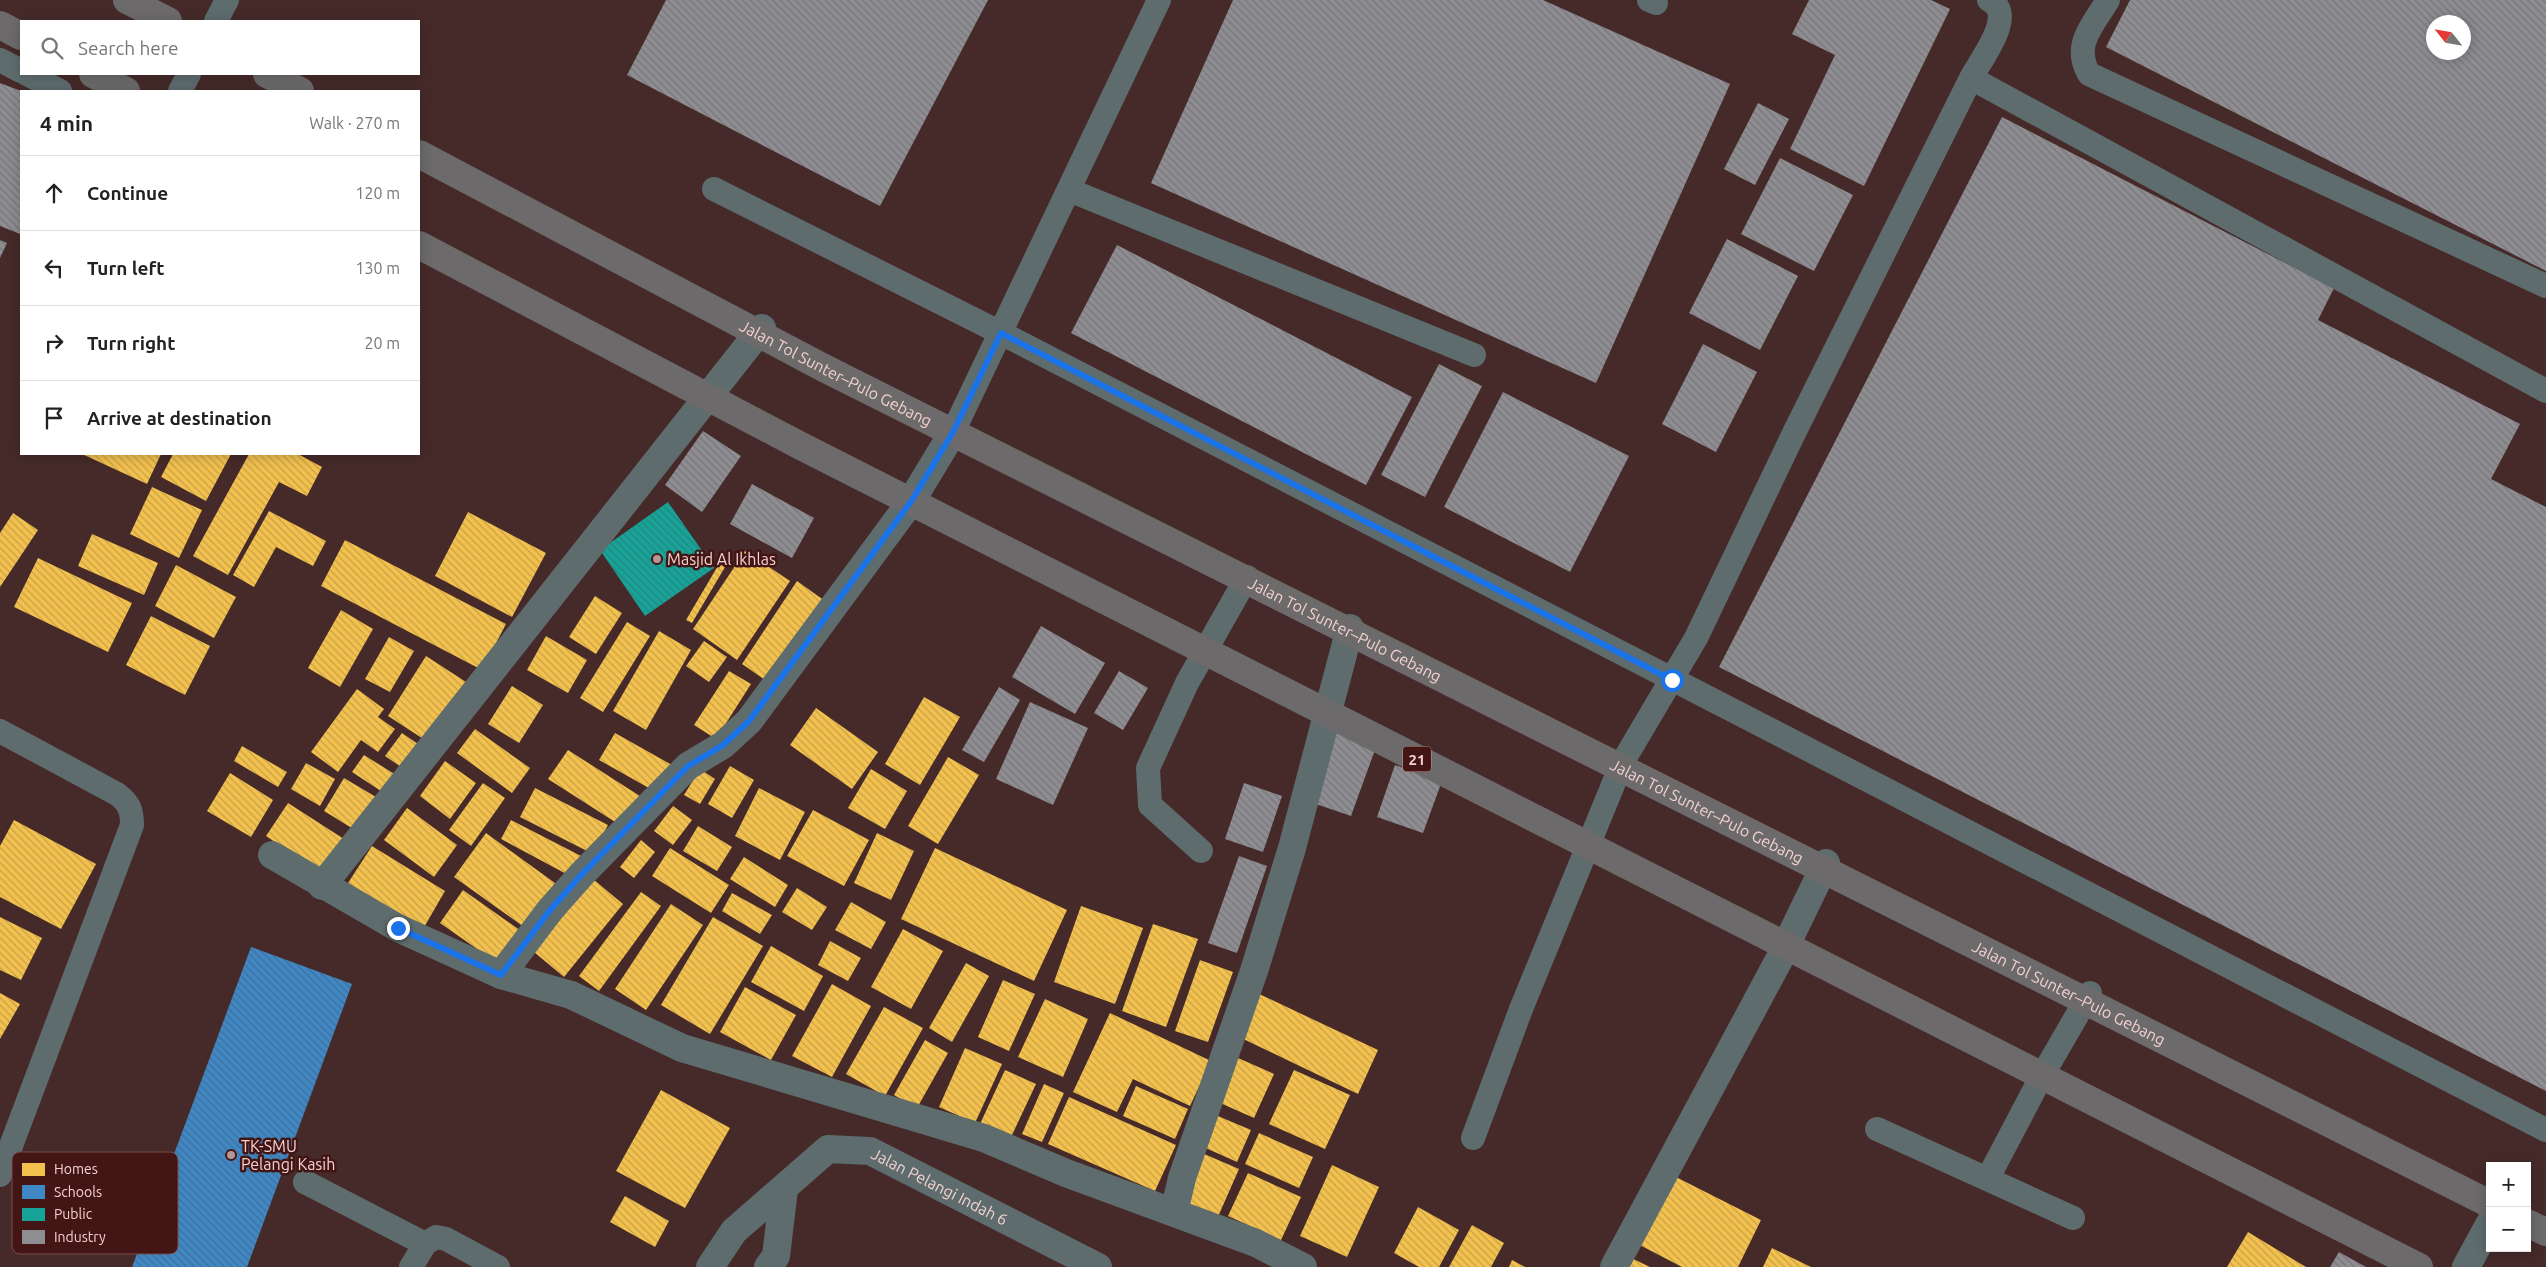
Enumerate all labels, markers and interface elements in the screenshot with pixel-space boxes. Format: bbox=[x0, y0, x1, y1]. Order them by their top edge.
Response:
north arrow bbox=[2426, 15, 2471, 60]
search box bbox=[20, 20, 420, 75]
icon: search bbox=[38, 34, 66, 62]
text: Search here bbox=[78, 37, 178, 59]
text: 4 min bbox=[40, 111, 93, 135]
text: Walk · 270 m bbox=[309, 114, 400, 132]
icon: ahead bbox=[40, 179, 68, 207]
text: Continue bbox=[87, 182, 168, 204]
text: 120 m bbox=[355, 184, 400, 202]
icon: left bbox=[40, 254, 68, 282]
text: Turn left bbox=[87, 257, 165, 279]
text: 130 m bbox=[355, 259, 400, 277]
street label: Jalan Tol Sunter–Pulo Gebang bbox=[737, 316, 935, 430]
icon: right bbox=[40, 329, 68, 357]
text: Turn right bbox=[87, 332, 175, 354]
text: 20 m bbox=[364, 334, 400, 352]
icon: arrive bbox=[40, 404, 68, 432]
text: Arrive at destination bbox=[87, 407, 272, 429]
place label: Masjid Al Ikhlas bbox=[667, 550, 776, 568]
marker: Masjid Al Ikhlas bbox=[651, 553, 663, 565]
street label: Jalan Tol Sunter–Pulo Gebang bbox=[1246, 573, 1445, 685]
route start bbox=[1661, 669, 1684, 692]
road number: 21 bbox=[1403, 746, 1431, 772]
street label: Jalan Tol Sunter–Pulo Gebang bbox=[1607, 755, 1807, 867]
route end bbox=[387, 917, 410, 940]
street label: Jalan Tol Sunter–Pulo Gebang bbox=[1969, 937, 2168, 1049]
place label: TK-SMU Pelangi Kasih bbox=[241, 1137, 335, 1173]
street label: Jalan Pelangi Indah 6 bbox=[868, 1144, 1011, 1229]
marker: TK-SMU Pelangi Kasih bbox=[225, 1149, 237, 1161]
legend bbox=[12, 1152, 178, 1254]
text: Homes bbox=[54, 1161, 98, 1177]
map controls bbox=[2486, 1162, 2531, 1252]
button: + bbox=[2486, 1162, 2531, 1207]
text: Schools bbox=[54, 1184, 102, 1200]
text: Public bbox=[54, 1206, 93, 1222]
button: − bbox=[2486, 1207, 2531, 1252]
text: Industry bbox=[54, 1229, 106, 1245]

